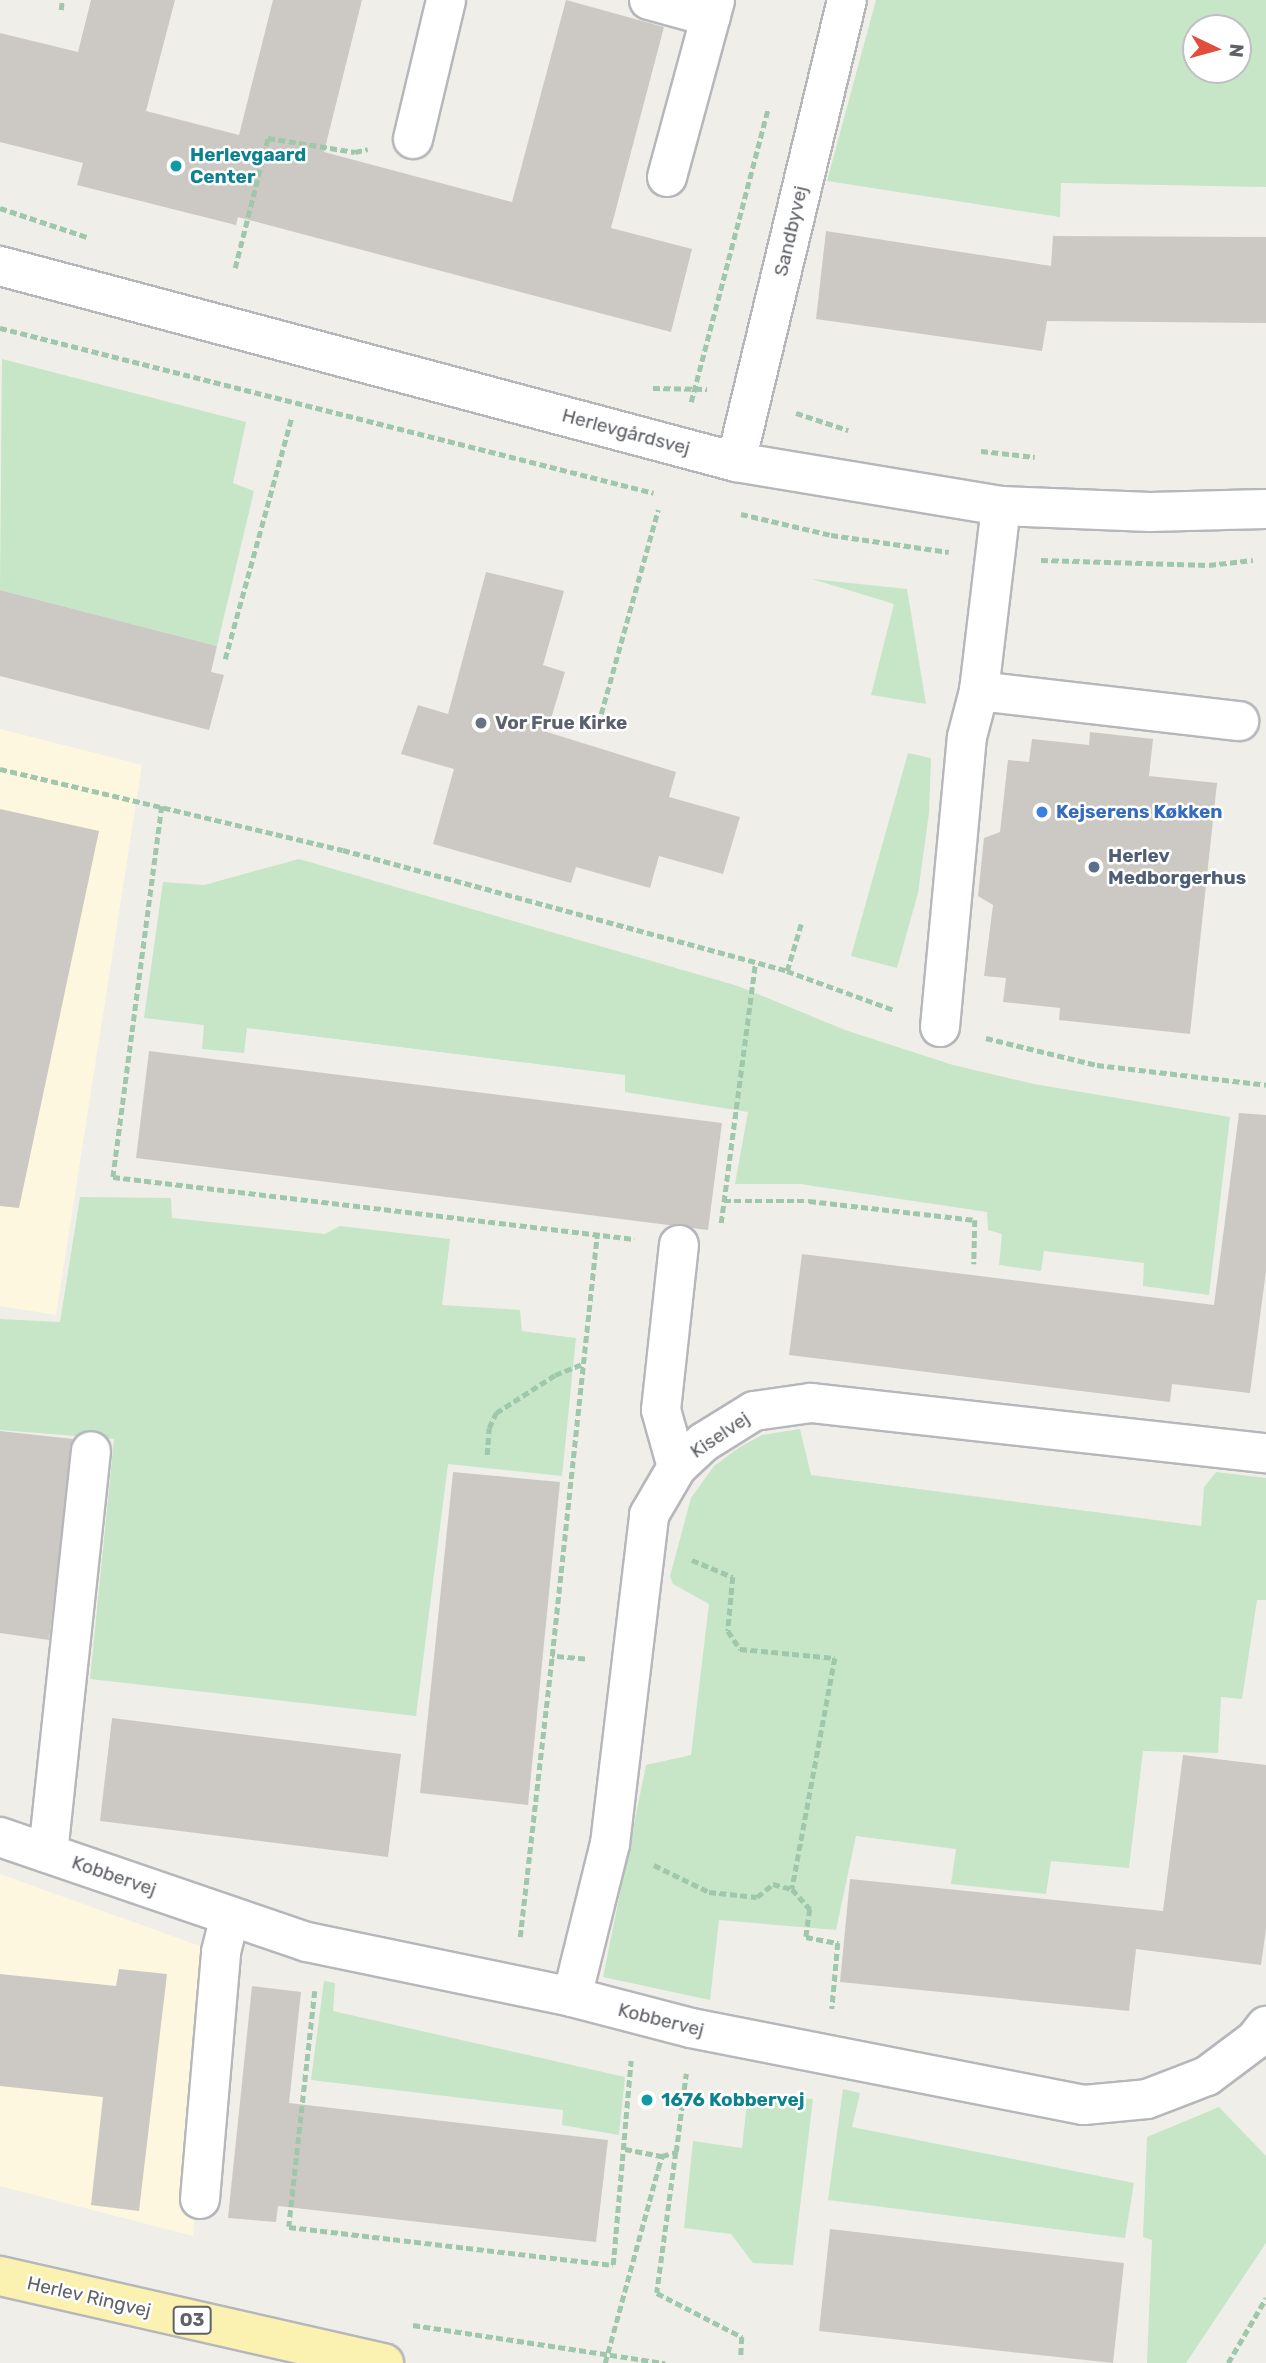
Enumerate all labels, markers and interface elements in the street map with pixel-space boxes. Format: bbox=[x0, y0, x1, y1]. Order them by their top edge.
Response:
north arrow bbox=[1182, 14, 1252, 84]
text: N bbox=[1224, 43, 1248, 59]
place label: Herlevgaard Center bbox=[190, 144, 306, 188]
marker: Herlevgaard Center bbox=[168, 158, 184, 174]
street label: Sandbyvej bbox=[770, 184, 812, 278]
street label: Herlevgårdsvej bbox=[559, 404, 693, 460]
place label: Vor Frue Kirke bbox=[495, 712, 628, 734]
marker: Vor Frue Kirke bbox=[473, 715, 489, 731]
place label: Kejserens Køkken bbox=[1056, 801, 1222, 823]
marker: Kejserens Køkken bbox=[1034, 804, 1050, 820]
place label: Herlev Medborgerhus bbox=[1108, 845, 1246, 889]
marker: Herlev Medborgerhus bbox=[1086, 859, 1102, 875]
street label: Kiselvej bbox=[686, 1407, 754, 1463]
street label: Kobbervej bbox=[69, 1851, 159, 1901]
street label: Kobbervej bbox=[616, 1998, 706, 2042]
place label: 1676 Kobbervej bbox=[661, 2089, 804, 2111]
marker: 1676 Kobbervej bbox=[639, 2092, 655, 2108]
street label: Herlev Ringvej bbox=[25, 2272, 153, 2322]
road number: O3 bbox=[171, 2306, 213, 2334]

